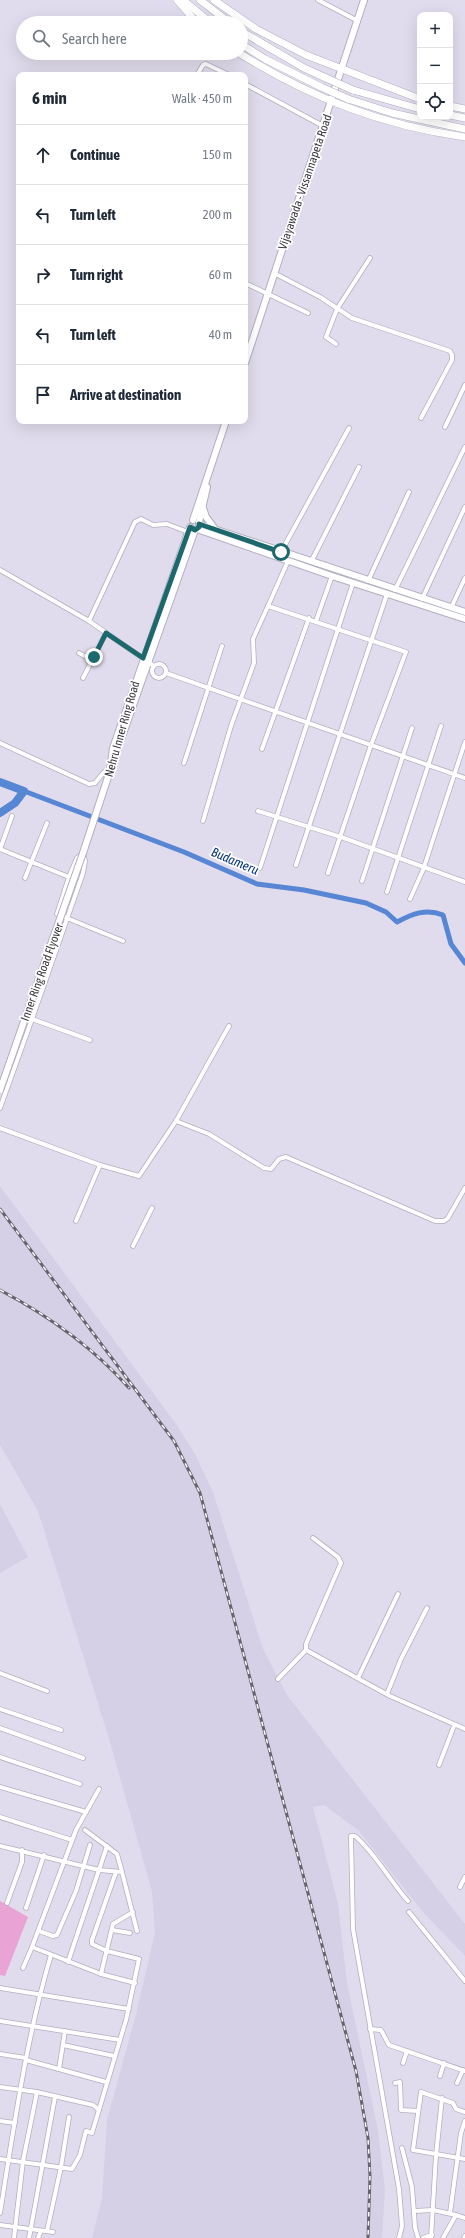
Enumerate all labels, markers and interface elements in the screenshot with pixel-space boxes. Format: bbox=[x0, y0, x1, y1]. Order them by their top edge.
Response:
map controls bbox=[417, 12, 453, 120]
button: + bbox=[417, 12, 453, 48]
search box bbox=[16, 16, 248, 60]
icon: search bbox=[30, 27, 52, 49]
text: Search here bbox=[62, 30, 127, 47]
button: − bbox=[417, 48, 453, 84]
button: locate bbox=[417, 84, 453, 120]
text: 6 min bbox=[32, 88, 67, 108]
text: Walk · 450 m bbox=[172, 91, 232, 106]
street label: Vijayawada - Vissannapeta Road bbox=[275, 112, 335, 252]
icon: ahead bbox=[32, 144, 54, 166]
text: Continue bbox=[70, 146, 120, 163]
text: 150 m bbox=[203, 147, 232, 162]
icon: left bbox=[32, 204, 54, 226]
text: Turn left bbox=[70, 206, 116, 223]
text: 200 m bbox=[203, 207, 232, 222]
icon: right bbox=[32, 264, 54, 286]
text: Turn right bbox=[70, 266, 123, 283]
text: 60 m bbox=[209, 267, 232, 282]
icon: left bbox=[32, 324, 54, 346]
text: Turn left bbox=[70, 326, 116, 343]
text: 40 m bbox=[209, 327, 232, 342]
icon: arrive bbox=[32, 384, 54, 406]
text: Arrive at destination bbox=[70, 386, 181, 403]
route start bbox=[272, 543, 290, 561]
route end bbox=[85, 648, 103, 666]
street label: Nehru Inner Ring Road bbox=[102, 680, 142, 778]
water label: Budameru bbox=[209, 844, 261, 878]
street label: Inner Ring Road Flyover bbox=[18, 921, 66, 1023]

